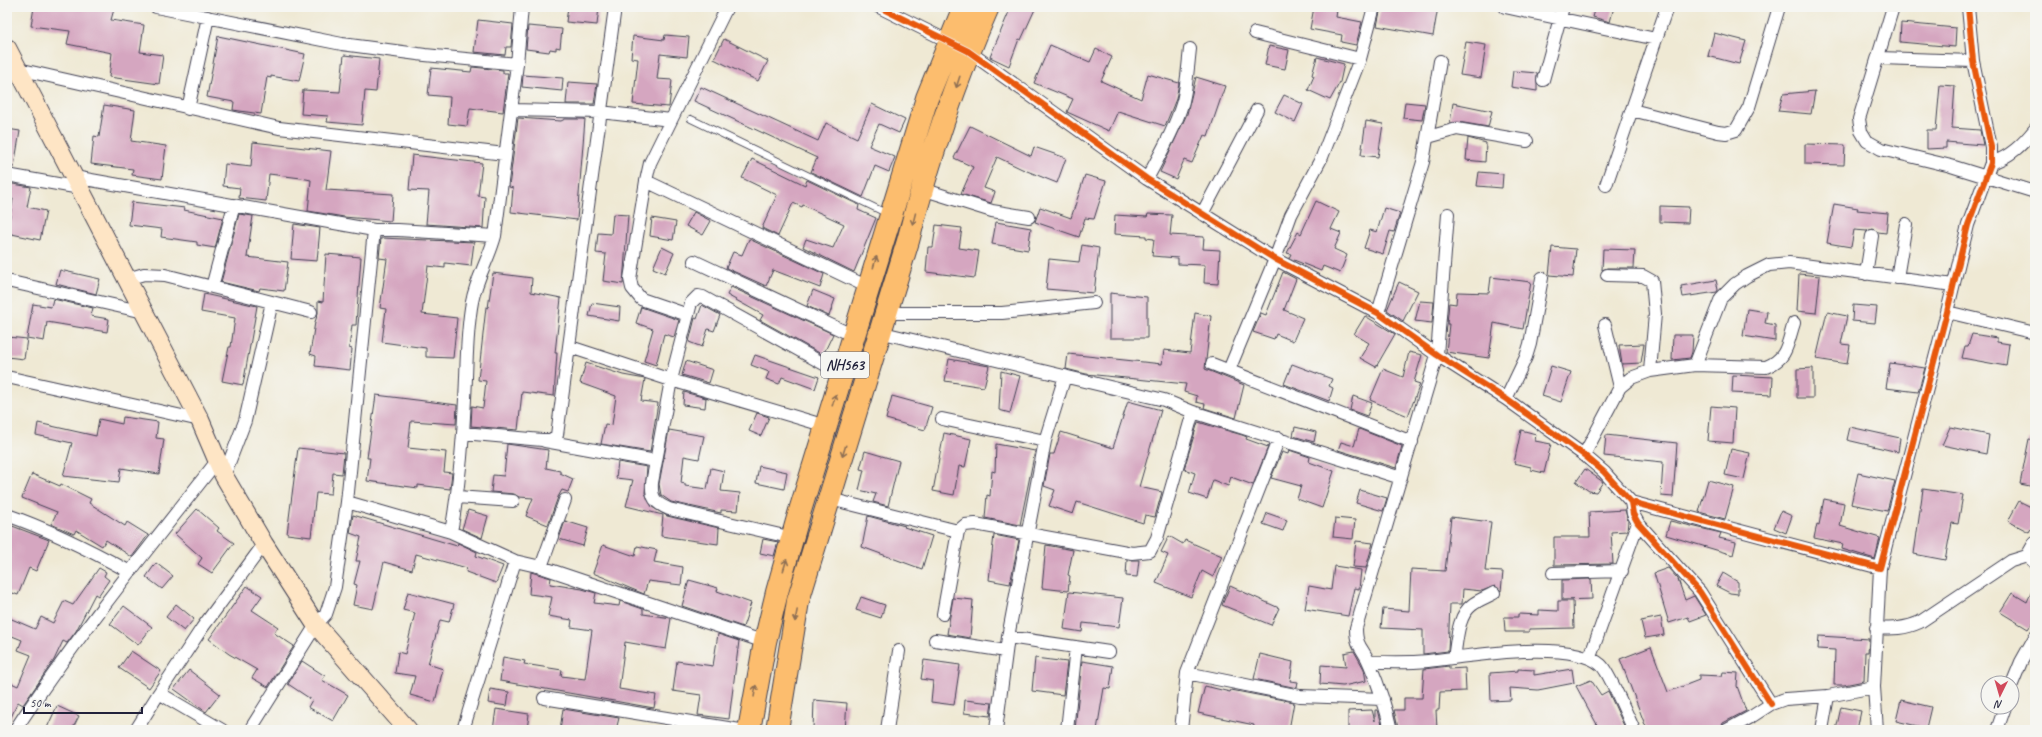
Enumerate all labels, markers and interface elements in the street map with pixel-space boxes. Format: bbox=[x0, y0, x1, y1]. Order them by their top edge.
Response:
one-way arrow bbox=[954, 76, 961, 89]
one-way arrow bbox=[909, 213, 917, 226]
one-way arrow bbox=[872, 256, 879, 269]
road number: NH563 bbox=[821, 352, 869, 378]
one-way arrow bbox=[831, 394, 838, 407]
one-way arrow bbox=[840, 445, 848, 457]
one-way arrow bbox=[782, 559, 789, 572]
one-way arrow bbox=[791, 609, 799, 622]
north arrow bbox=[1980, 675, 2020, 715]
one-way arrow bbox=[751, 685, 759, 698]
scale bar bbox=[24, 689, 142, 715]
text: 50 m bbox=[30, 695, 52, 711]
text: N bbox=[1993, 698, 2003, 712]

